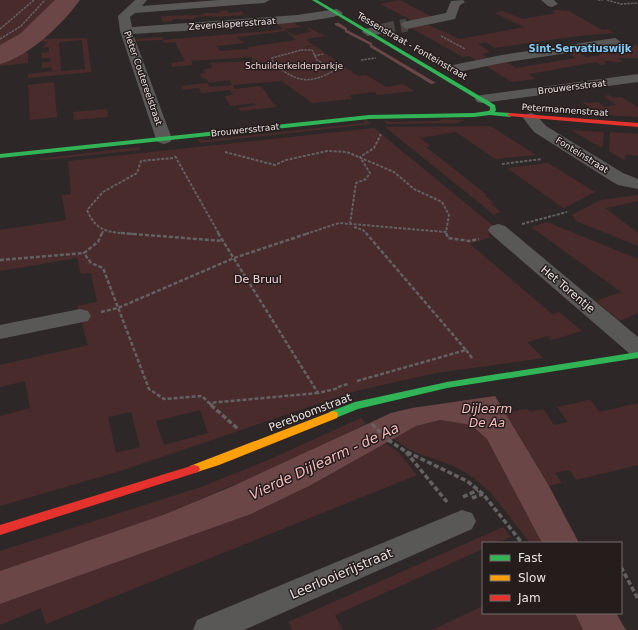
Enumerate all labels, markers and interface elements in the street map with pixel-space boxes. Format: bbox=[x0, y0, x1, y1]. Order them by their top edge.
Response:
street label: Tessenstraat - Fonteinstraat bbox=[354, 10, 469, 82]
street label: Zevenslapersstraat bbox=[188, 16, 276, 32]
street label: Pieter Coutereelstraat bbox=[122, 30, 164, 127]
district label: Sint-Servatiuswijk bbox=[529, 43, 632, 54]
park label: Schuilderkelderparkje bbox=[245, 61, 344, 71]
street label: Brouwersstraat bbox=[537, 78, 607, 96]
street label: Petermannenstraat bbox=[521, 102, 609, 118]
street label: Brouwersstraat bbox=[210, 121, 280, 139]
street label: Fonteinstraat bbox=[554, 135, 610, 175]
street label: Het Torentje bbox=[538, 263, 598, 316]
park label: De Bruul bbox=[234, 273, 282, 286]
street label: Pereboomstraat bbox=[267, 390, 354, 434]
water label: Dijlearm De Aa bbox=[462, 402, 512, 430]
water label: Vierde Dijlearm - de Aa bbox=[247, 419, 401, 503]
legend bbox=[482, 542, 622, 614]
street label: Leerlooierijstraat bbox=[288, 545, 395, 602]
text: Fast bbox=[518, 551, 542, 565]
text: Slow bbox=[518, 571, 546, 585]
text: Jam bbox=[517, 591, 541, 605]

